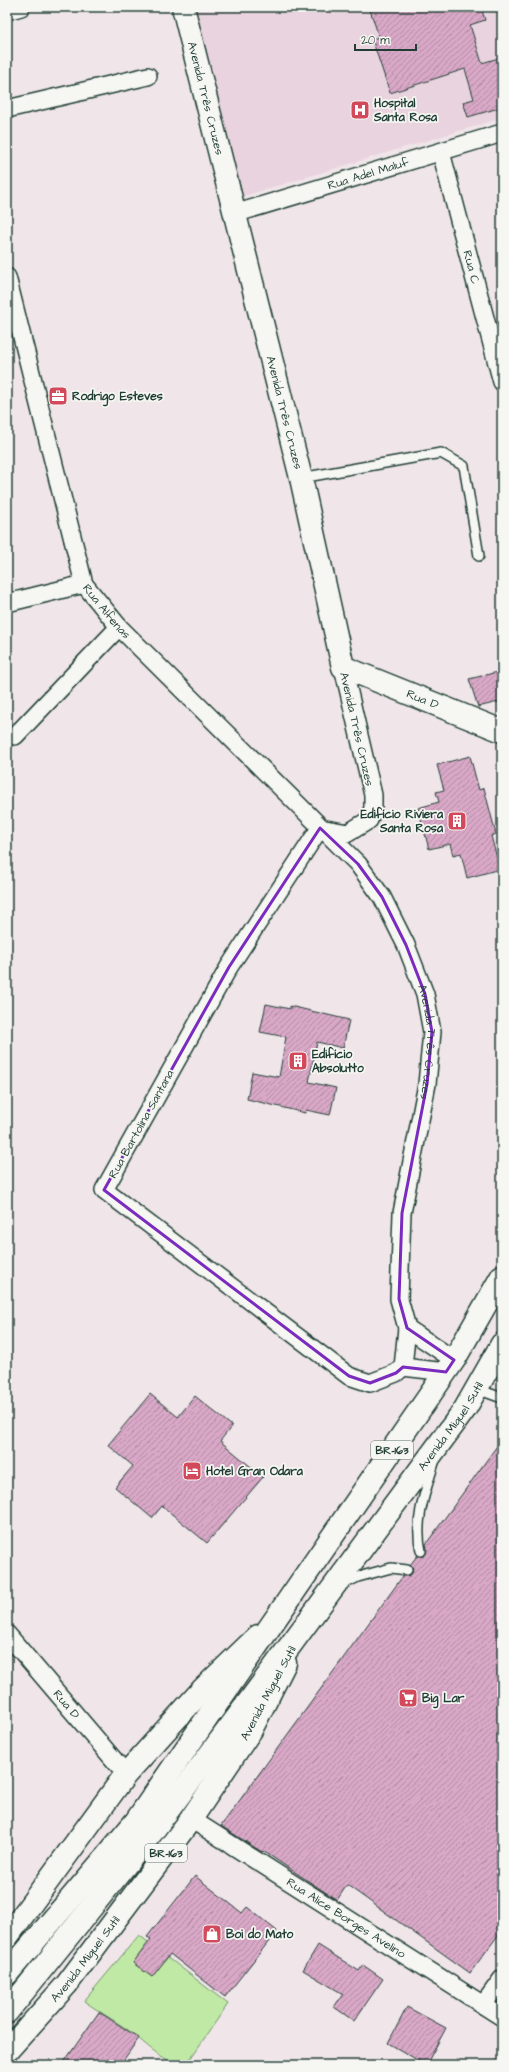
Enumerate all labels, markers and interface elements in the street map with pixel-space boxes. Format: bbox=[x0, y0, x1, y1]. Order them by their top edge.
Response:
scale bar bbox=[355, 26, 416, 52]
text: 20 m bbox=[361, 32, 390, 49]
street label: Avenida Três Cruzes bbox=[183, 40, 228, 157]
place label: Hospital Santa Rosa bbox=[373, 95, 438, 126]
hospital icon: Hospital Santa Rosa bbox=[349, 99, 371, 121]
street label: Rua Adel Maluf bbox=[326, 153, 412, 194]
street label: Rua C bbox=[458, 249, 484, 286]
street label: Avenida Três Cruzes bbox=[262, 354, 306, 471]
office icon: Rodrigo Esteves bbox=[47, 385, 69, 407]
place label: Rodrigo Esteves bbox=[72, 388, 163, 407]
street label: Rua Alfenas bbox=[78, 581, 134, 643]
street label: Avenida Três Cruzes bbox=[335, 671, 378, 788]
street label: Rua D bbox=[404, 685, 441, 714]
place label: Edifício Riviera Santa Rosa bbox=[360, 806, 444, 837]
building icon: Edifício Riviera Santa Rosa bbox=[446, 810, 468, 832]
street label: Avenida Três Cruzes bbox=[413, 982, 440, 1101]
place label: Edifício Absolutto bbox=[312, 1046, 364, 1077]
building icon: Edifício Absolutto bbox=[287, 1050, 309, 1072]
street label: Rua Bartolina Santana bbox=[104, 1067, 178, 1182]
street label: Avenida Miguel Sutil bbox=[414, 1379, 488, 1475]
road number: BR-163 bbox=[371, 1441, 413, 1459]
hotel icon: Hotel Gran Odara bbox=[181, 1460, 203, 1482]
place label: Hotel Gran Odara bbox=[206, 1463, 304, 1480]
street label: Avenida Miguel Sutil bbox=[236, 1643, 301, 1744]
street label: Rua D bbox=[49, 1686, 84, 1723]
supermarket icon: Big Lar bbox=[397, 1687, 419, 1709]
place label: Big Lar bbox=[422, 1690, 465, 1709]
road number: BR-163 bbox=[145, 1844, 187, 1862]
street label: Rua Alice Borges Avelino bbox=[283, 1874, 409, 1963]
street label: Avenida Miguel Sutil bbox=[47, 1912, 124, 2006]
shop icon: Boi do Mato bbox=[201, 1923, 223, 1945]
place label: Boi do Mato bbox=[226, 1926, 293, 1943]

